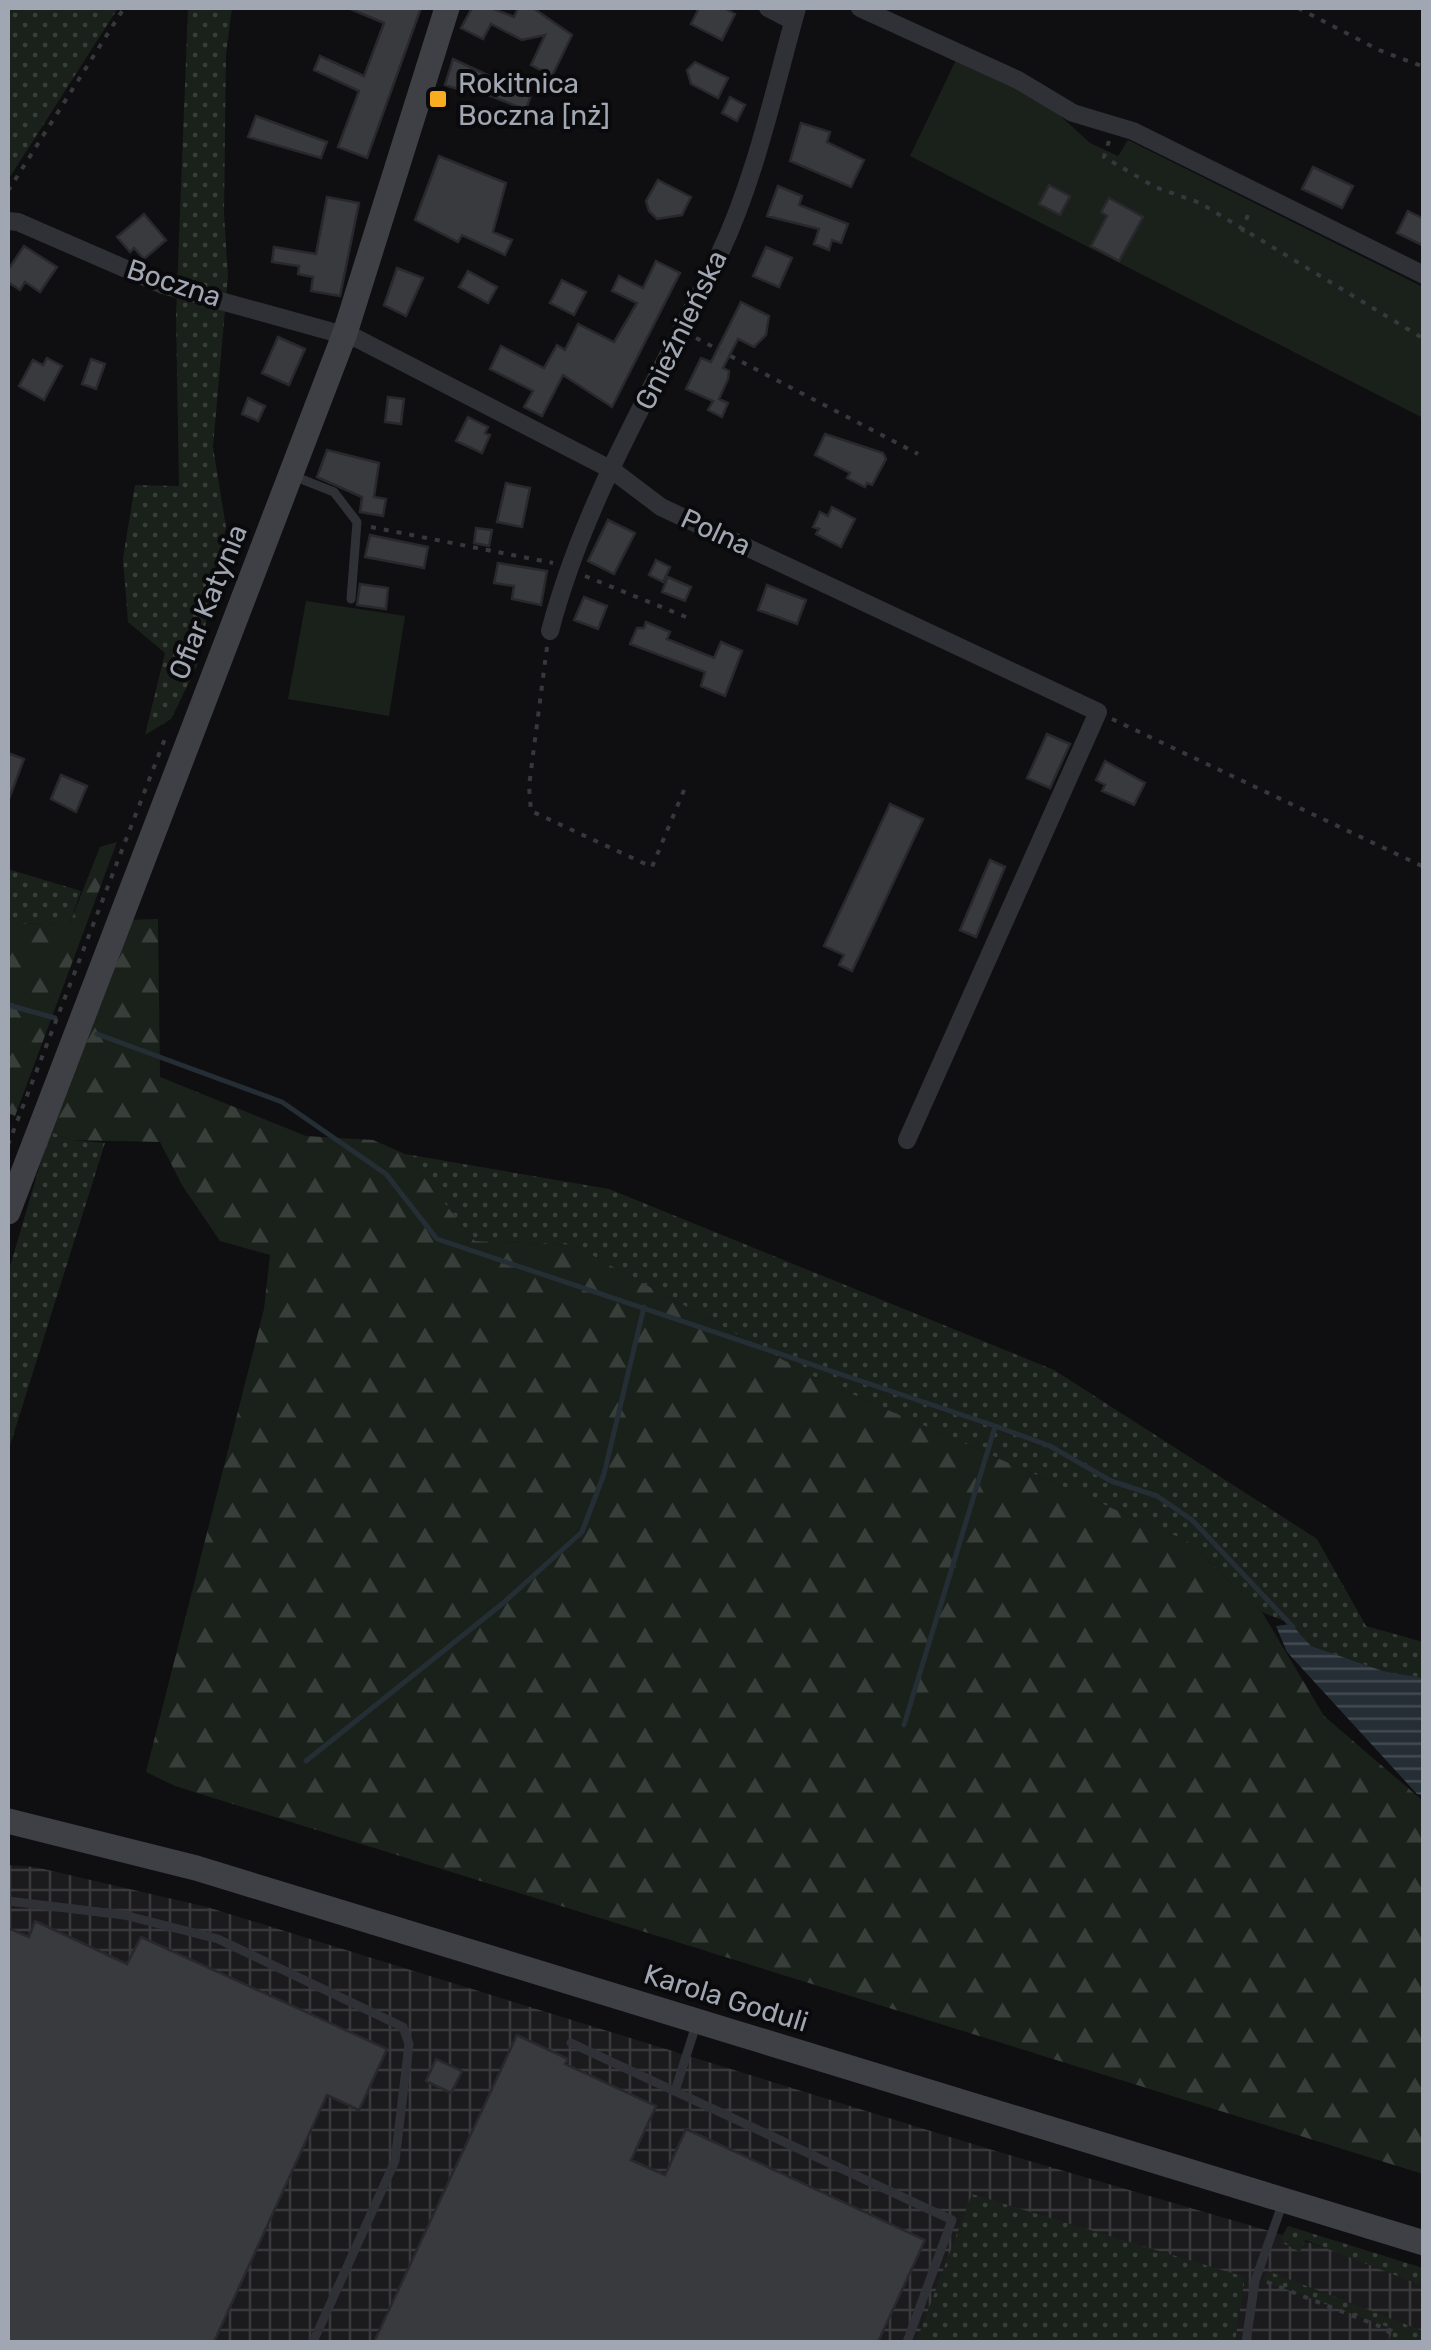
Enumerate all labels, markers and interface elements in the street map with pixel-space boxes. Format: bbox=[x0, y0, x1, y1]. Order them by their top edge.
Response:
place label: Rokitnica Boczna [nż] bbox=[458, 67, 610, 132]
marker: Rokitnica Boczna [nż] bbox=[427, 88, 449, 110]
street label: Gnieźnieńska bbox=[628, 245, 734, 415]
street label: Boczna bbox=[123, 252, 225, 314]
street label: Polna bbox=[676, 502, 756, 562]
street label: Ofiar Katynia bbox=[162, 520, 254, 684]
street label: Karola Goduli bbox=[640, 1957, 812, 2039]

